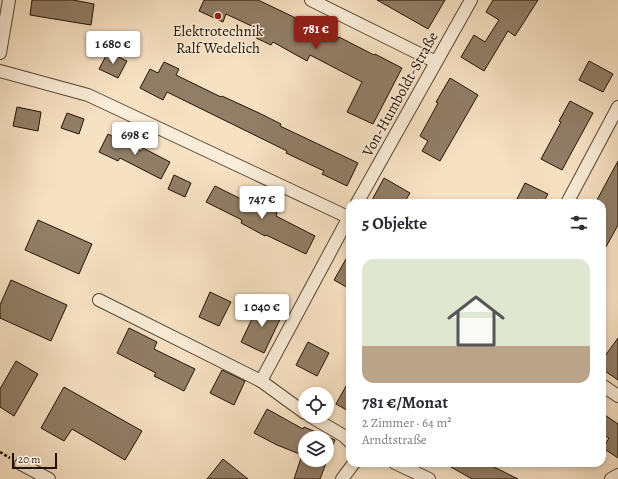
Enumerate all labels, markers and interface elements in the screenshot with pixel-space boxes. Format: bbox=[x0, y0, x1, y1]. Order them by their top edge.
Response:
marker: Elektrotechnik Ralf Wedelich bbox=[213, 11, 223, 21]
pin: 781 € bbox=[288, 16, 344, 50]
text: 781 € bbox=[303, 20, 329, 37]
place label: Elektrotechnik Ralf Wedelich bbox=[173, 21, 264, 58]
street label: Von-Humboldt-Straße bbox=[357, 28, 443, 161]
pin: 1 680 € bbox=[76, 31, 150, 65]
text: 1 680 € bbox=[95, 35, 131, 52]
pin: 698 € bbox=[107, 122, 163, 156]
text: 698 € bbox=[121, 126, 149, 143]
pin: 747 € bbox=[234, 186, 290, 220]
text: 747 € bbox=[249, 190, 275, 207]
text: 5 Objekte bbox=[362, 212, 427, 235]
icon: filters bbox=[568, 212, 590, 234]
icon: home bbox=[440, 285, 512, 357]
pin: 1 040 € bbox=[225, 294, 299, 328]
text: 1 040 € bbox=[244, 298, 280, 315]
map controls bbox=[298, 387, 334, 467]
button: locate bbox=[298, 387, 334, 423]
text: 781 €/Monat bbox=[362, 391, 448, 414]
text: 2 Zimmer · 64 m² bbox=[362, 414, 452, 431]
button: layers bbox=[298, 431, 334, 467]
text: Arndtstraße bbox=[362, 431, 427, 448]
scale bar bbox=[12, 451, 57, 470]
text: 20 m bbox=[18, 452, 40, 467]

